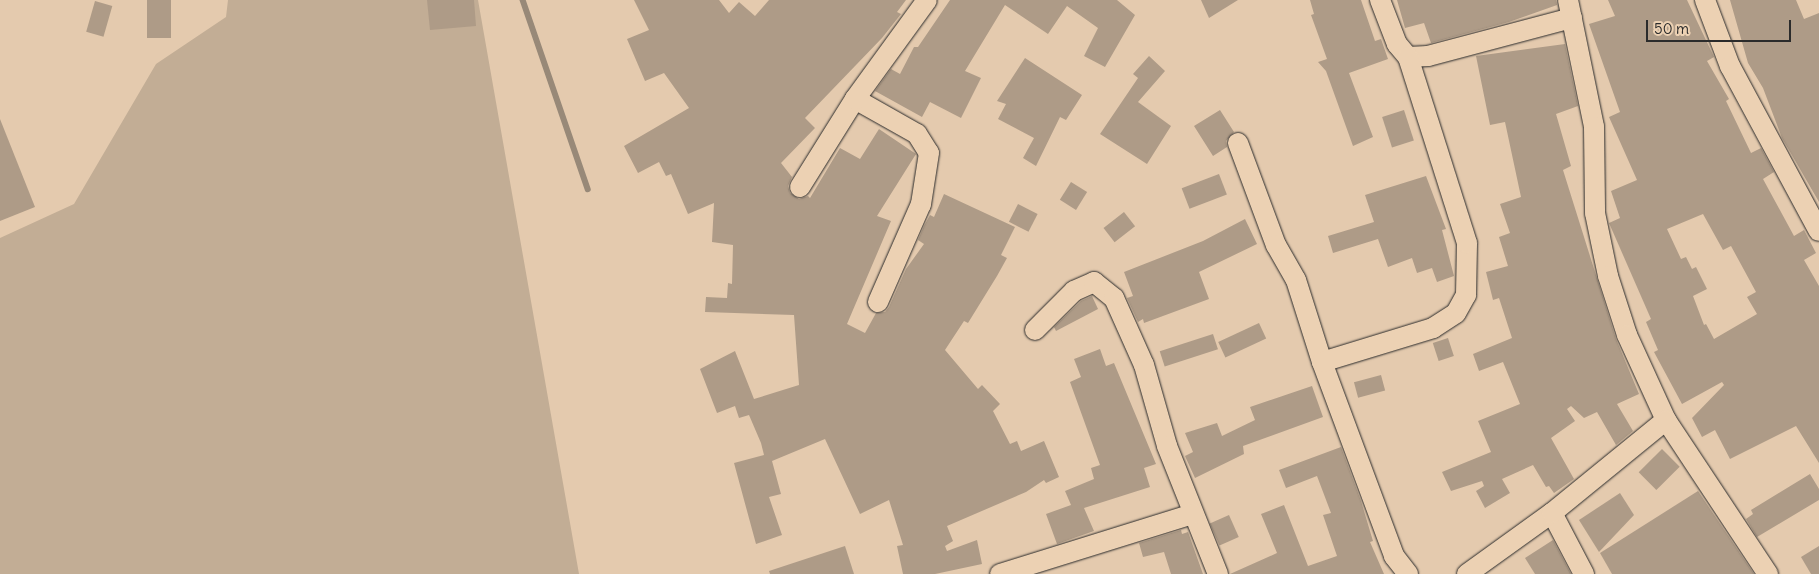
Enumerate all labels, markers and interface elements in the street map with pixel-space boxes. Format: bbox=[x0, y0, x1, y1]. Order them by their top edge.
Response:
scale bar bbox=[1649, 10, 1794, 42]
text: 50 m bbox=[1654, 19, 1689, 38]

